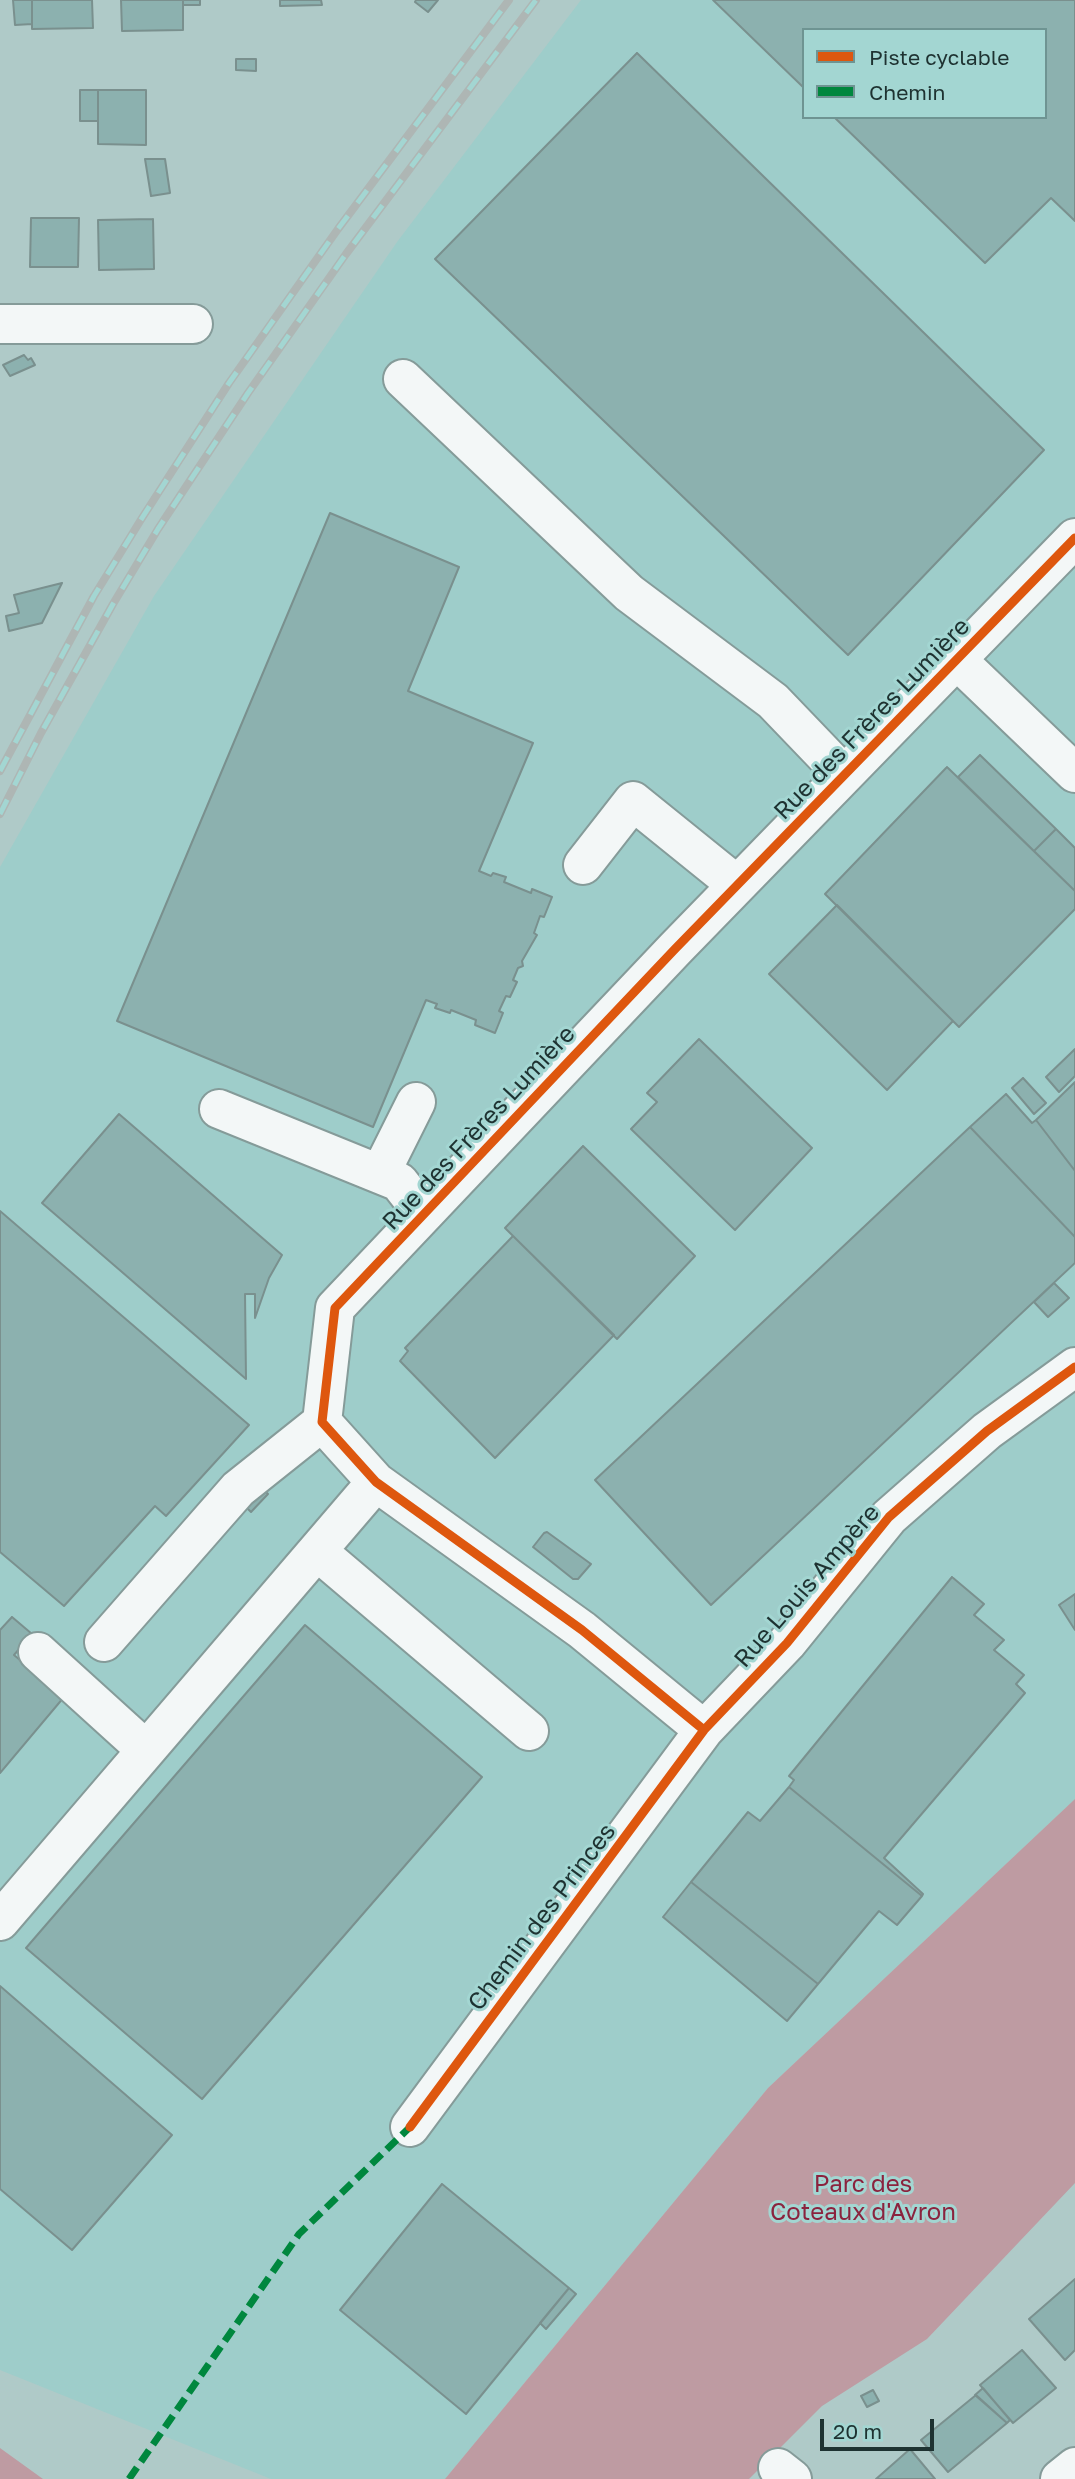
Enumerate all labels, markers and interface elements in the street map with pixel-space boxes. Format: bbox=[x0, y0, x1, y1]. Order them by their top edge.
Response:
legend bbox=[802, 28, 1047, 119]
text: Piste cyclable bbox=[869, 44, 1009, 70]
text: Chemin bbox=[869, 79, 946, 105]
street label: Rue des Frères Lumière bbox=[768, 612, 976, 826]
street label: Rue des Frères Lumière bbox=[377, 1020, 581, 1236]
street label: Rue Louis Ampère bbox=[728, 1499, 886, 1673]
street label: Chemin des Princes bbox=[462, 1818, 622, 2016]
park label: Parc des Coteaux d'Avron bbox=[770, 2170, 956, 2226]
scale bar bbox=[823, 2406, 937, 2450]
text: 20 m bbox=[833, 2418, 882, 2444]

